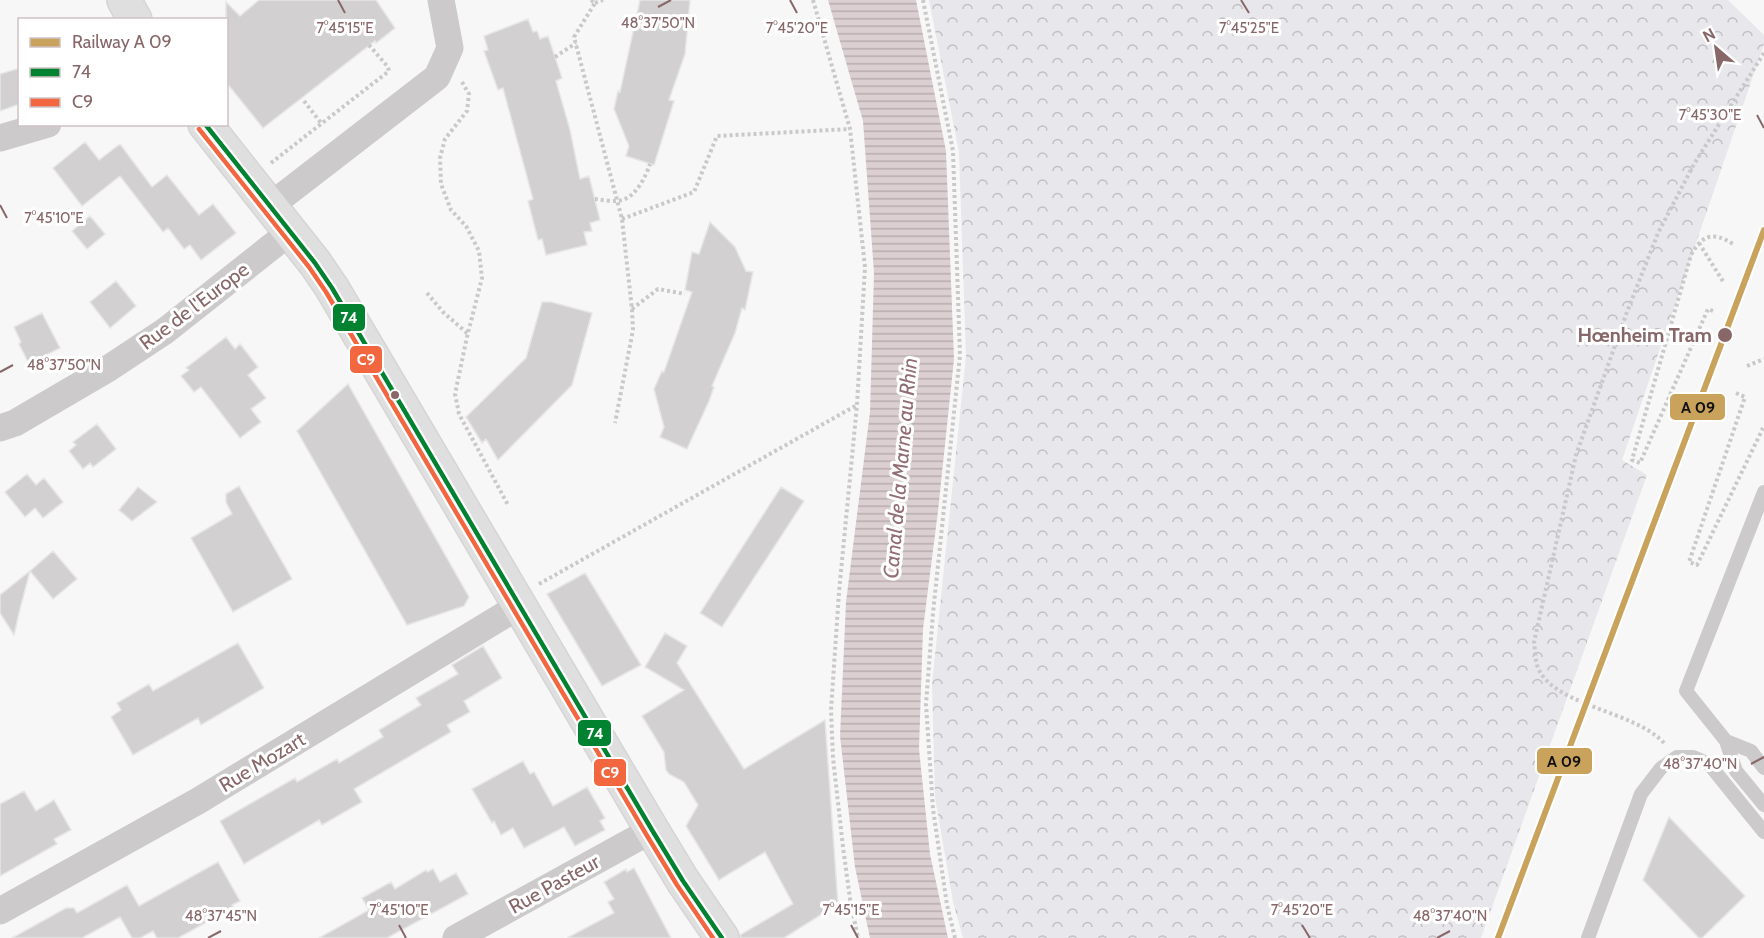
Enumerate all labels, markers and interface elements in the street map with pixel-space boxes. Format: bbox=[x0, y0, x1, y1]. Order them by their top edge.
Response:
text: 48°37'50"N bbox=[621, 14, 695, 32]
legend bbox=[18, 18, 228, 126]
north arrow bbox=[1686, 18, 1746, 78]
text: 7°45'15"E bbox=[316, 19, 374, 37]
text: 7°45'20"E bbox=[766, 19, 828, 37]
text: 7°45'25"E bbox=[1219, 19, 1279, 37]
text: N bbox=[1699, 24, 1719, 46]
text: Railway A 09 bbox=[72, 31, 172, 53]
text: 74 bbox=[72, 61, 91, 83]
text: C9 bbox=[72, 91, 93, 113]
text: 7°45'30"E bbox=[1679, 106, 1741, 124]
text: 7°45'10"E bbox=[24, 209, 84, 227]
street label: Rue de l'Europe bbox=[135, 257, 253, 355]
line badge: 74 bbox=[332, 303, 366, 332]
text: 74 bbox=[340, 308, 358, 327]
place label: Hœnheim Tram bbox=[1578, 323, 1712, 347]
marker: Hœnheim Tram bbox=[1716, 326, 1734, 344]
line badge: C9 bbox=[349, 345, 383, 374]
text: C9 bbox=[357, 350, 375, 369]
text: 48°37'50"N bbox=[27, 356, 101, 374]
water label: Canal de la Marne au Rhin bbox=[878, 357, 922, 579]
unlabelled marker bbox=[389, 389, 401, 401]
line badge: A 09 bbox=[1669, 393, 1726, 421]
text: A 09 bbox=[1681, 398, 1715, 417]
line badge: 74 bbox=[577, 719, 612, 747]
text: 74 bbox=[586, 724, 604, 743]
street label: Rue Mozart bbox=[215, 727, 310, 797]
line badge: A 09 bbox=[1536, 747, 1593, 775]
text: A 09 bbox=[1547, 752, 1581, 771]
text: 48°37'40"N bbox=[1663, 755, 1737, 773]
line badge: C9 bbox=[593, 758, 627, 787]
text: C9 bbox=[601, 763, 619, 782]
street label: Rue Pasteur bbox=[505, 849, 604, 919]
text: 7°45'10"E bbox=[369, 901, 429, 919]
text: 7°45'15"E bbox=[822, 901, 880, 919]
text: 7°45'20"E bbox=[1271, 901, 1333, 919]
text: 48°37'45"N bbox=[185, 907, 257, 925]
text: 48°37'40"N bbox=[1413, 907, 1487, 925]

